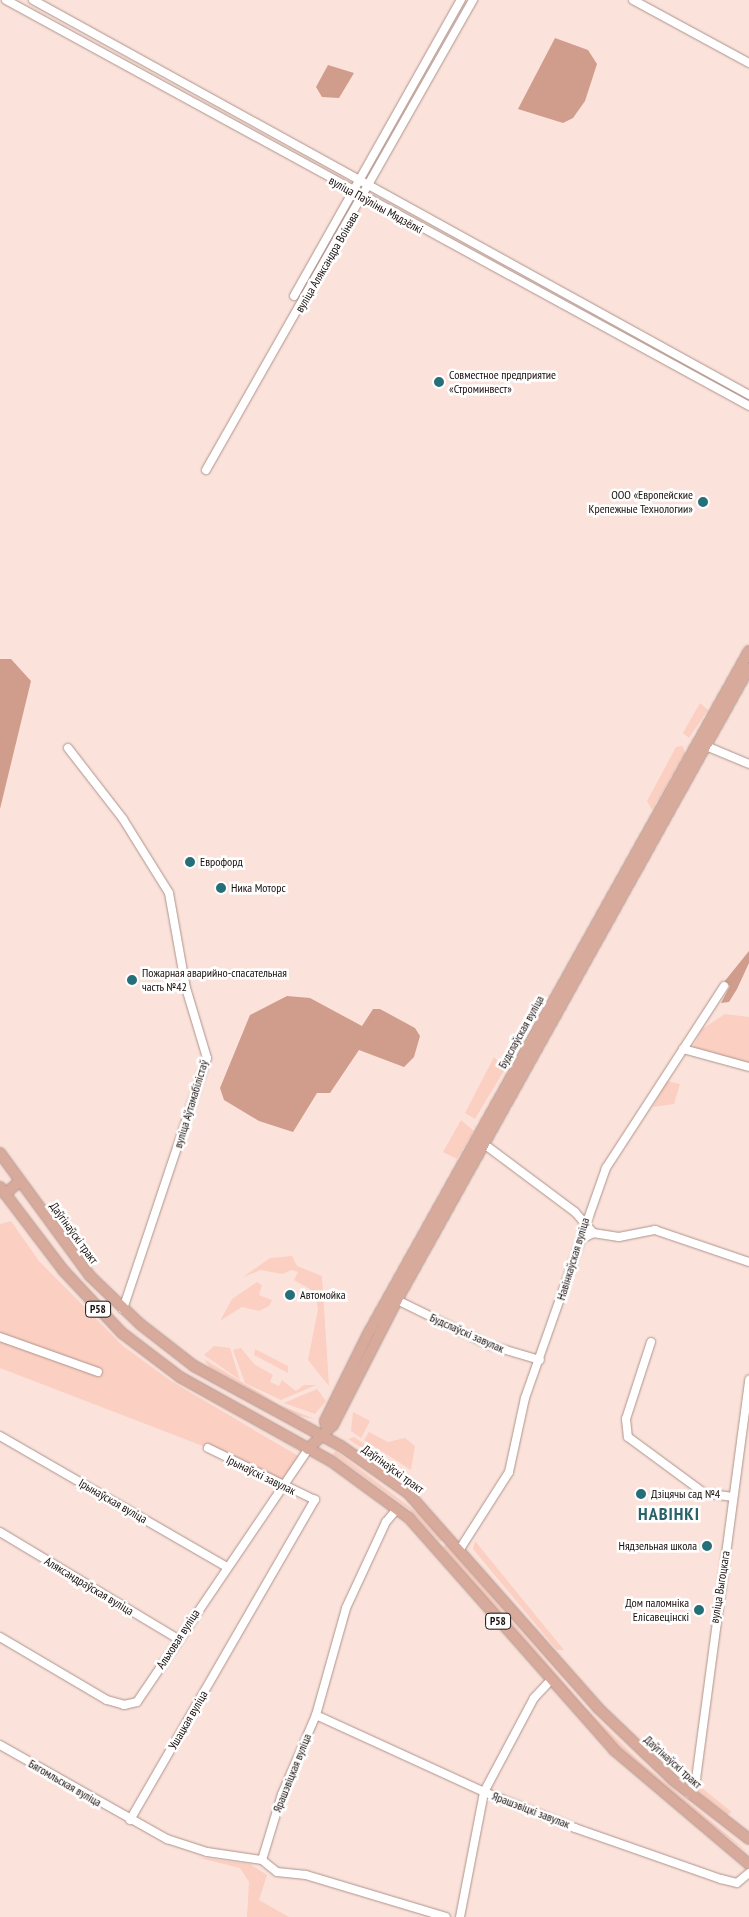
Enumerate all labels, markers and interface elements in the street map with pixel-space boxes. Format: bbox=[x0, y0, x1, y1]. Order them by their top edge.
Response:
street label: вуліца Паўліны Мядзёлкі bbox=[327, 173, 425, 237]
street label: вуліца Аляксандра Воінава bbox=[292, 209, 362, 315]
place label: Совместное предприятие «Строминвест» bbox=[449, 368, 556, 396]
marker: Совместное предприятие «Строминвест» bbox=[433, 376, 445, 388]
place label: ООО «Европейские Крепежные Технологии» bbox=[588, 488, 693, 516]
marker: ООО «Европейские Крепежные Технологии» bbox=[697, 496, 709, 508]
place label: Еврофорд bbox=[200, 855, 243, 869]
marker: Еврофорд bbox=[184, 856, 196, 868]
place label: Ника Моторс bbox=[231, 881, 286, 895]
marker: Ника Моторс bbox=[215, 882, 227, 894]
place label: Пожарная аварийно-спасательная часть №42 bbox=[142, 966, 287, 994]
marker: Пожарная аварийно-спасательная часть №42 bbox=[126, 974, 138, 986]
street label: Будслаўская вуліца bbox=[495, 993, 547, 1071]
street label: вуліца Аўтамабілістаў bbox=[171, 1058, 211, 1150]
street label: Даўгінаўскі тракт bbox=[47, 1199, 101, 1267]
street label: Навінкаўская вуліца bbox=[554, 1216, 592, 1302]
place label: Автомойка bbox=[300, 1288, 346, 1302]
marker: Автомойка bbox=[284, 1289, 296, 1301]
road number: Р58 bbox=[84, 1300, 112, 1318]
street label: Будслаўскі завулак bbox=[428, 1310, 506, 1356]
street label: Даўгінаўскі тракт bbox=[359, 1442, 427, 1496]
street label: Ірынаўскі завулак bbox=[224, 1452, 298, 1498]
street label: Ірынаўская вуліца bbox=[76, 1476, 150, 1526]
place label: Дзіцячы сад №4 bbox=[651, 1487, 720, 1501]
marker: Дзіцячы сад №4 bbox=[635, 1488, 647, 1500]
district label: НАВІНКІ bbox=[637, 1503, 701, 1525]
place label: Нядзельная школа bbox=[619, 1539, 697, 1553]
marker: Нядзельная школа bbox=[701, 1540, 713, 1552]
street label: вуліца Выгоцкага bbox=[707, 1550, 733, 1624]
street label: Аляксандраўская вуліца bbox=[42, 1554, 136, 1618]
place label: Дом паломніка Елісавецінскі bbox=[625, 1596, 689, 1624]
marker: Дом паломніка Елісавецінскі bbox=[693, 1604, 705, 1616]
street label: Альховая вуліца bbox=[153, 1606, 203, 1672]
road number: Р58 bbox=[484, 1612, 512, 1630]
street label: Ушацкая вуліца bbox=[165, 1688, 211, 1752]
street label: Ярашэвіцкая вуліца bbox=[270, 1732, 314, 1814]
street label: Даўгінаўскі тракт bbox=[641, 1732, 705, 1792]
street label: Бягомльская вуліца bbox=[26, 1756, 104, 1810]
street label: Ярашэвіцкі завулак bbox=[490, 1789, 572, 1831]

